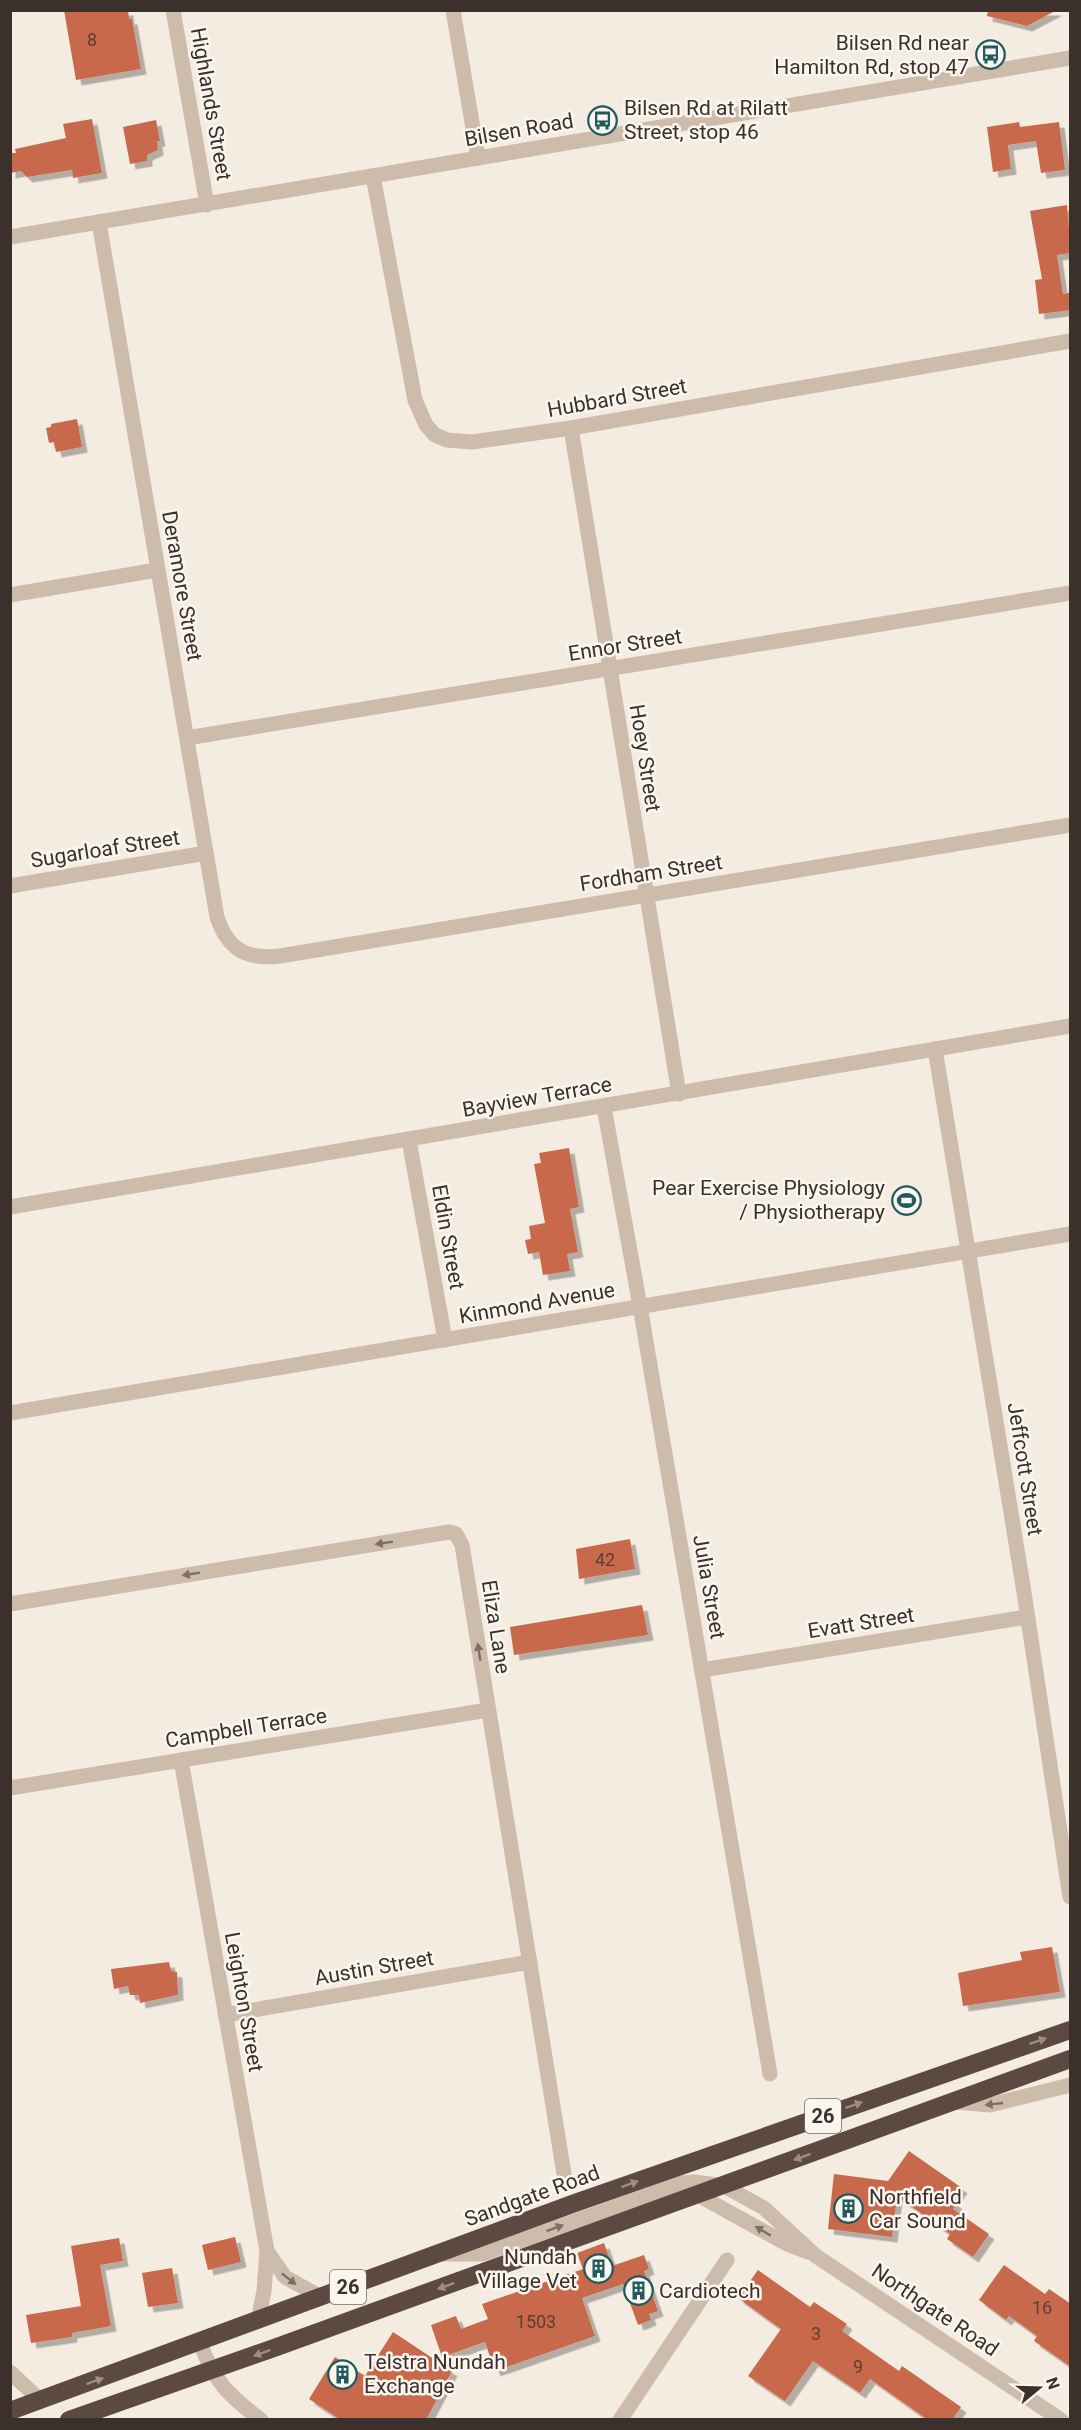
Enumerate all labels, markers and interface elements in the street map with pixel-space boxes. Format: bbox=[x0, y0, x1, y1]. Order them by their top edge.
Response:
street label: Highlands Street bbox=[186, 26, 236, 182]
house number: 8 bbox=[87, 29, 97, 50]
place label: Bilsen Rd near Hamilton Rd, stop 47 bbox=[774, 31, 969, 79]
bus stop icon: Bilsen Rd near Hamilton Rd, stop 47 bbox=[974, 39, 1006, 71]
place label: Bilsen Rd at Rilatt Street, stop 46 bbox=[624, 96, 788, 144]
bus stop icon: Bilsen Rd at Rilatt Street, stop 46 bbox=[587, 104, 619, 136]
street label: Bilsen Road bbox=[463, 109, 575, 151]
street label: Hubbard Street bbox=[546, 374, 689, 422]
street label: Deramore Street bbox=[157, 509, 207, 663]
street label: Ennor Street bbox=[566, 624, 684, 666]
street label: Hoey Street bbox=[625, 703, 665, 814]
street label: Sugarloaf Street bbox=[29, 825, 181, 873]
street label: Fordham Street bbox=[578, 850, 724, 896]
street label: Bayview Terrace bbox=[460, 1072, 614, 1122]
place label: Pear Exercise Physiology / Physiotherapy bbox=[652, 1176, 885, 1224]
street label: Eldin Street bbox=[427, 1183, 469, 1292]
sports icon: Pear Exercise Physiology / Physiotherapy bbox=[890, 1184, 922, 1216]
street label: Kinmond Avenue bbox=[457, 1277, 617, 1329]
street label: Jeffcott Street bbox=[1003, 1401, 1047, 1537]
street label: Julia Street bbox=[688, 1533, 730, 1641]
one-way arrow bbox=[374, 1539, 393, 1548]
house number: 42 bbox=[595, 1549, 615, 1570]
one-way arrow bbox=[181, 1570, 200, 1579]
street label: Eliza Lane bbox=[477, 1578, 515, 1676]
street label: Evatt Street bbox=[806, 1603, 916, 1643]
one-way arrow bbox=[475, 1643, 484, 1662]
street label: Campbell Terrace bbox=[163, 1703, 329, 1753]
street label: Leighton Street bbox=[220, 1930, 268, 2074]
street label: Austin Street bbox=[313, 1946, 435, 1990]
one-way arrow bbox=[1029, 2036, 1047, 2046]
road number: 26 bbox=[805, 2099, 841, 2133]
one-way arrow bbox=[845, 2099, 863, 2109]
one-way arrow bbox=[984, 2099, 1003, 2109]
one-way arrow bbox=[793, 2153, 811, 2163]
street label: Sandgate Road bbox=[461, 2160, 603, 2232]
one-way arrow bbox=[622, 2178, 640, 2188]
place label: Northfield Car Sound bbox=[869, 2185, 966, 2233]
building icon: Northfield Car Sound bbox=[832, 2193, 864, 2225]
one-way arrow bbox=[547, 2222, 565, 2232]
one-way arrow bbox=[755, 2225, 771, 2236]
place label: Nundah Village Vet bbox=[478, 2245, 577, 2293]
building icon: Nundah Village Vet bbox=[582, 2253, 614, 2285]
street label: Northgate Road bbox=[867, 2259, 1003, 2361]
road number: 26 bbox=[330, 2270, 366, 2304]
one-way arrow bbox=[281, 2273, 297, 2286]
building icon: Cardiotech bbox=[622, 2275, 654, 2307]
place label: Cardiotech bbox=[659, 2279, 761, 2303]
one-way arrow bbox=[437, 2282, 455, 2292]
house number: 16 bbox=[1032, 2297, 1052, 2318]
house number: 1503 bbox=[516, 2311, 556, 2332]
house number: 3 bbox=[811, 2323, 821, 2344]
one-way arrow bbox=[253, 2348, 271, 2358]
place label: Telstra Nundah Exchange bbox=[364, 2350, 506, 2398]
house number: 9 bbox=[853, 2356, 863, 2377]
building icon: Telstra Nundah Exchange bbox=[327, 2358, 359, 2390]
north arrow bbox=[1009, 2358, 1069, 2418]
one-way arrow bbox=[86, 2375, 104, 2385]
text: N bbox=[1042, 2375, 1064, 2392]

